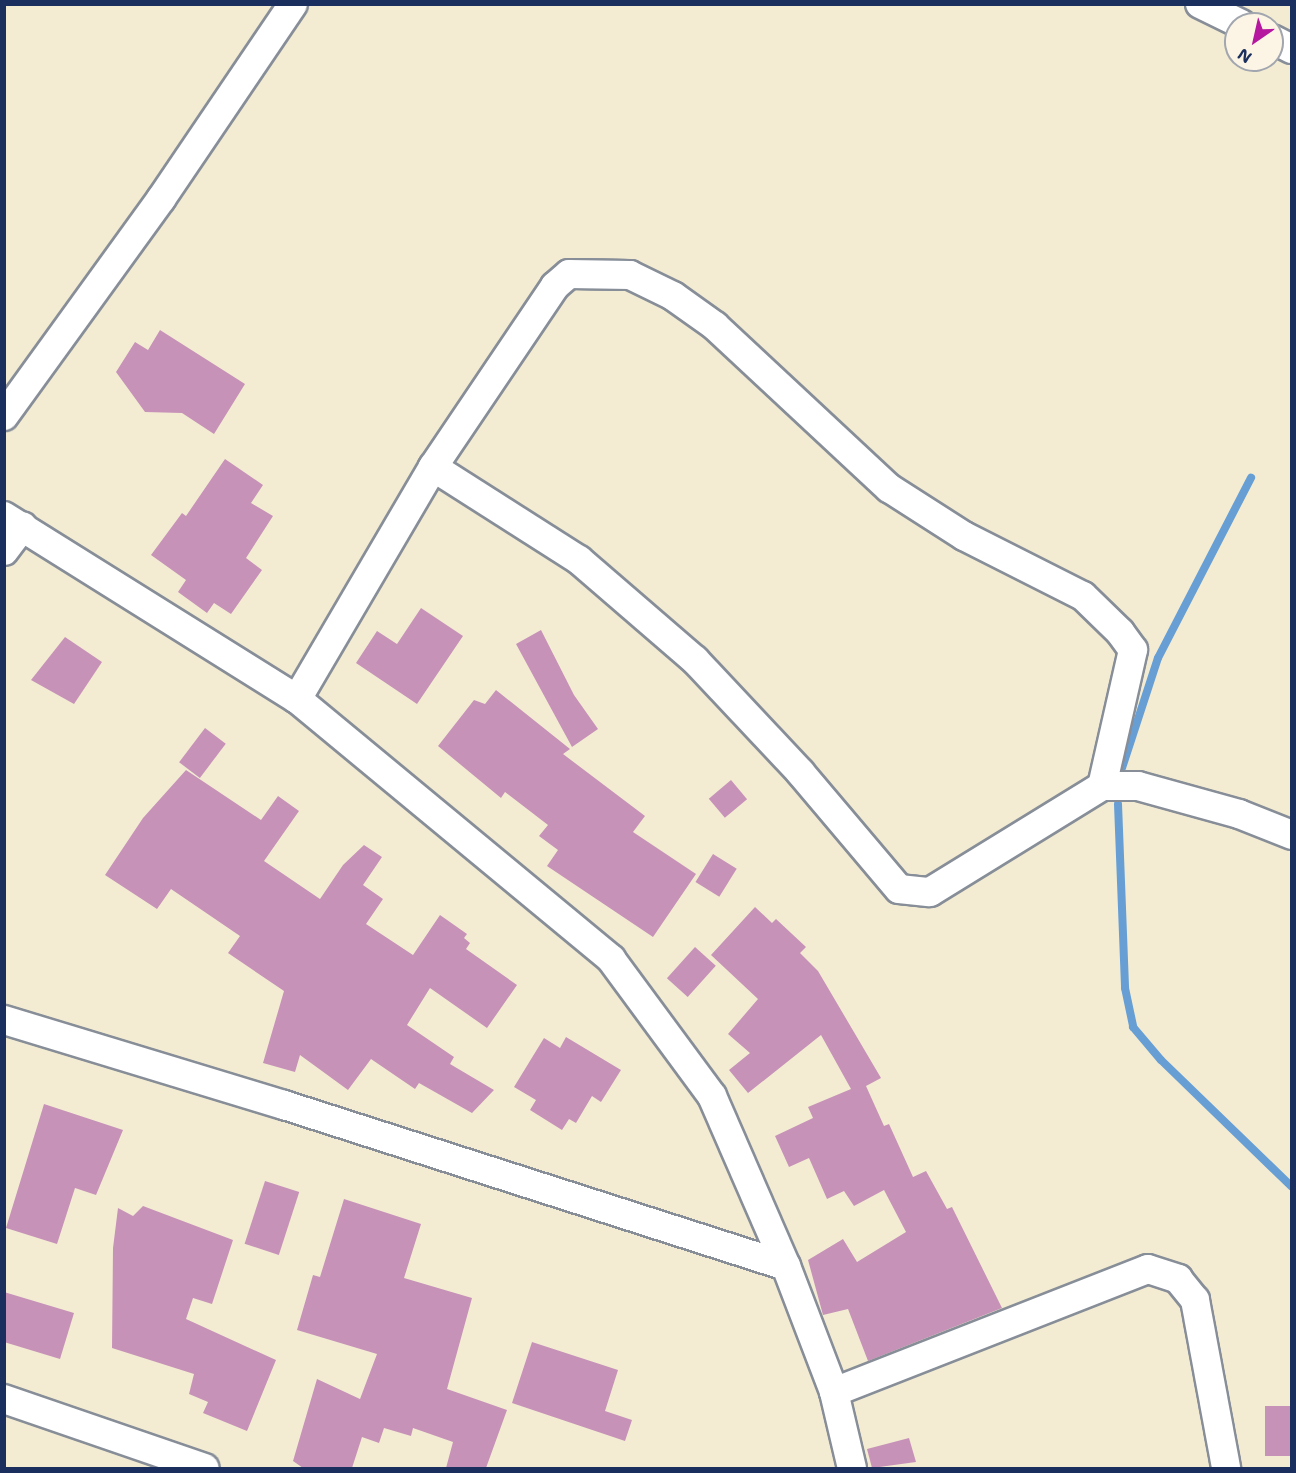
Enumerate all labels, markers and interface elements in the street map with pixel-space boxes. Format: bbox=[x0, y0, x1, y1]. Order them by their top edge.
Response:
north arrow bbox=[1224, 12, 1284, 72]
text: N bbox=[1234, 43, 1256, 68]

